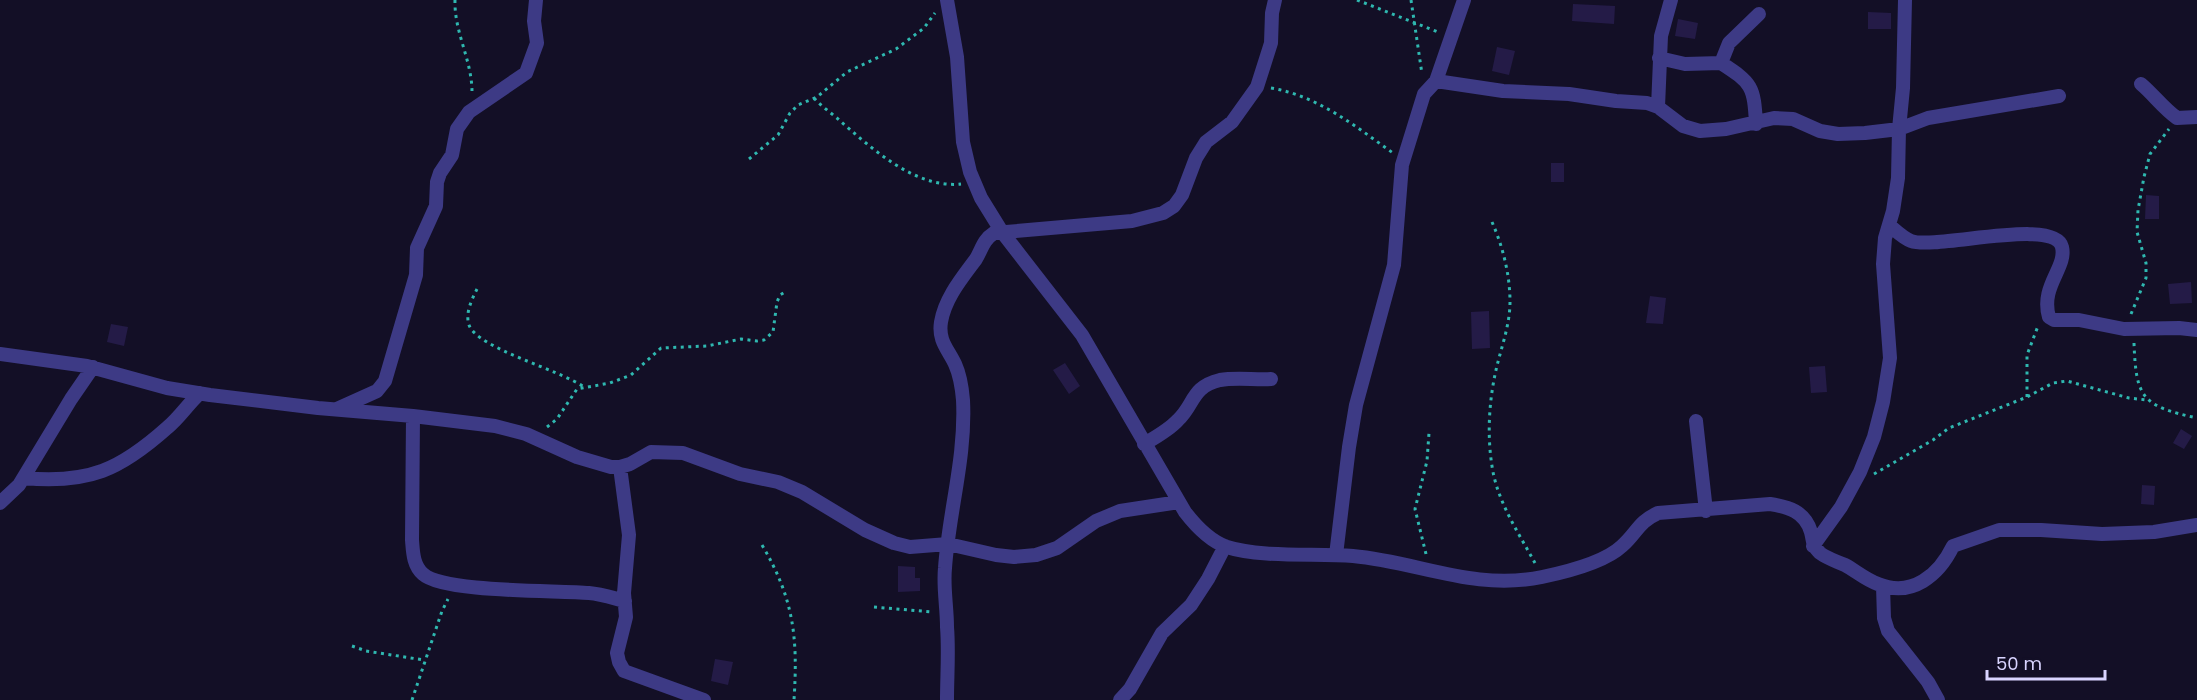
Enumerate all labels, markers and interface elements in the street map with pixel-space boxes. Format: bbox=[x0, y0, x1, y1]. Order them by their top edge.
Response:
scale bar bbox=[1987, 643, 2106, 681]
text: 50 m bbox=[1996, 651, 2042, 676]

